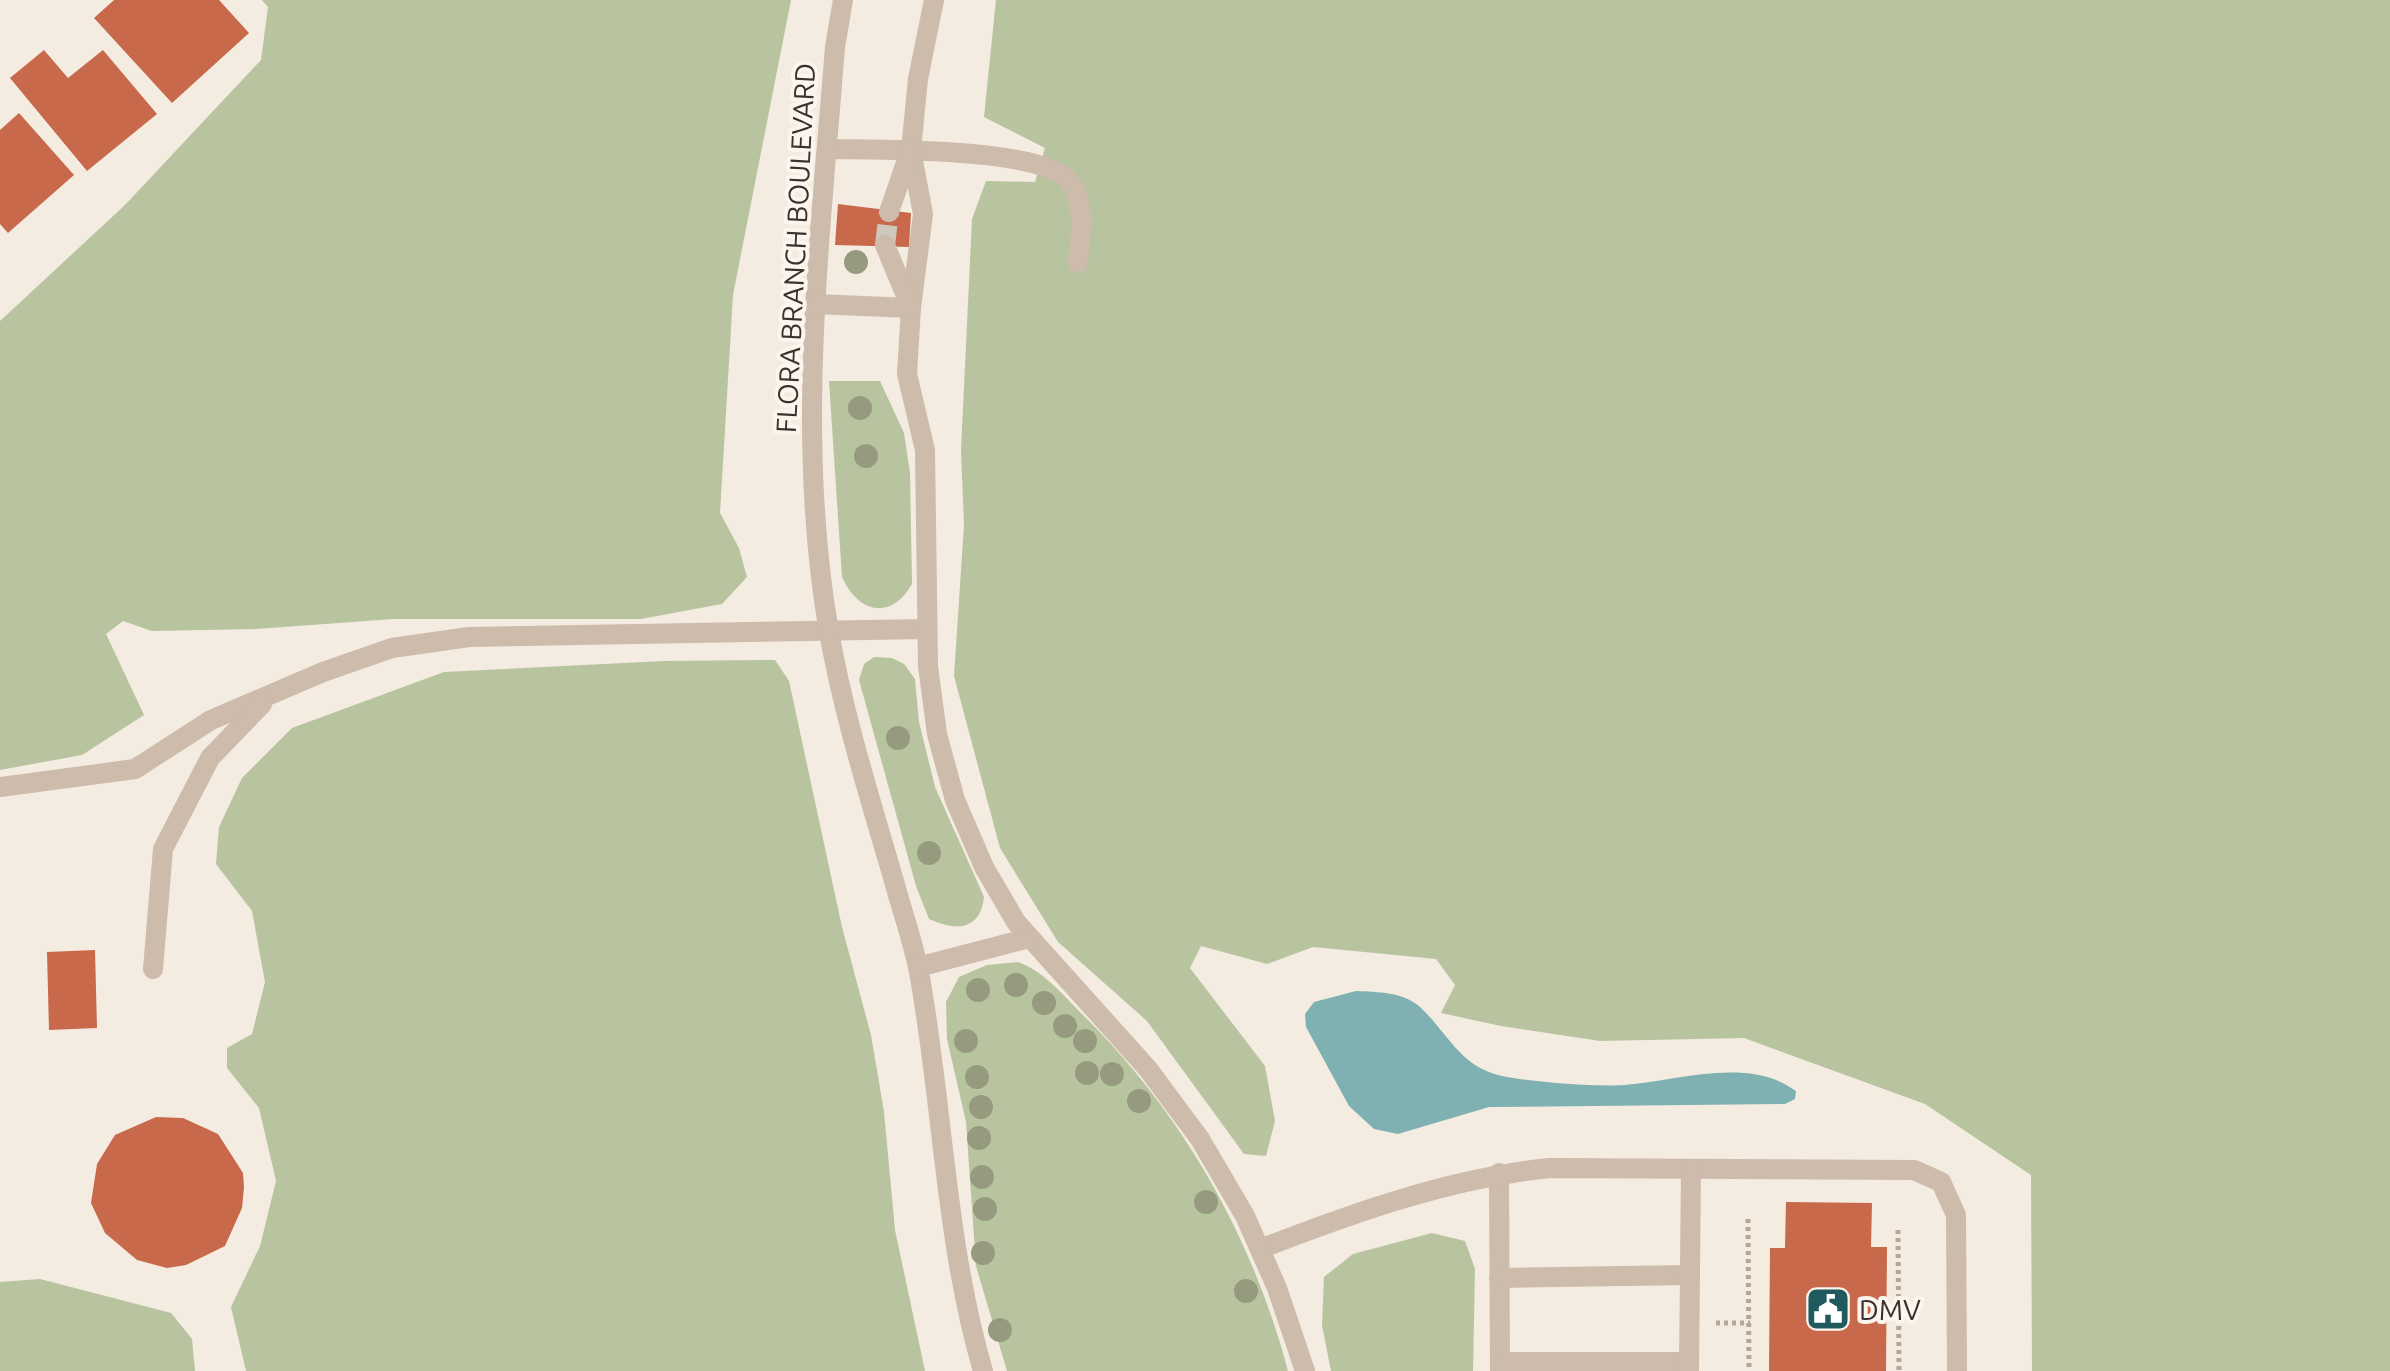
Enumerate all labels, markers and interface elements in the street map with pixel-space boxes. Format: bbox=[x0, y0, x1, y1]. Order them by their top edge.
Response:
street label: FLORA BRANCH BOULEVARD bbox=[770, 62, 820, 434]
public building icon: DMV bbox=[1804, 1285, 1852, 1333]
place label: DMV bbox=[1859, 1294, 1921, 1325]

